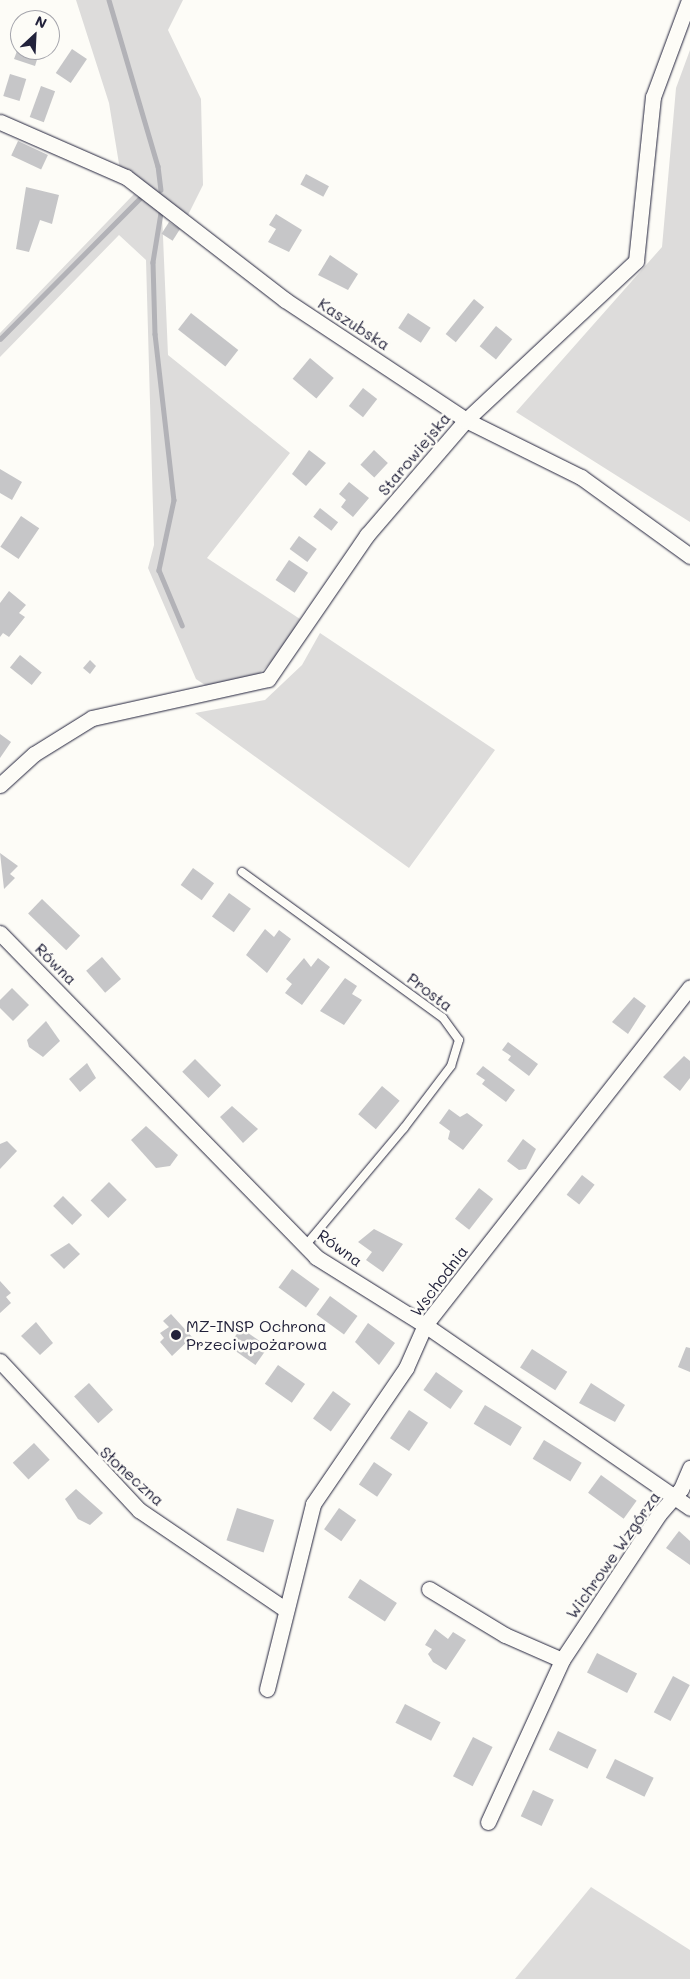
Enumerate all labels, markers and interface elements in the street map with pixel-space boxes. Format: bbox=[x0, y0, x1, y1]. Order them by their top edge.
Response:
north arrow bbox=[10, 10, 60, 60]
text: N bbox=[32, 11, 50, 33]
street label: Kaszubska bbox=[315, 294, 393, 354]
street label: Starowiejska bbox=[374, 409, 454, 499]
street label: Równa bbox=[31, 939, 81, 989]
street label: Prosta bbox=[403, 969, 457, 1015]
street label: Równa bbox=[314, 1225, 366, 1271]
street label: Wschodnia bbox=[406, 1242, 472, 1320]
place label: MZ-INSP Ochrona Przeciwpożarowa bbox=[186, 1316, 327, 1354]
marker: MZ-INSP Ochrona Przeciwpożarowa bbox=[170, 1329, 182, 1341]
street label: Słoneczna bbox=[96, 1442, 168, 1510]
street label: Wichrowe Wzgórza bbox=[562, 1488, 664, 1622]

